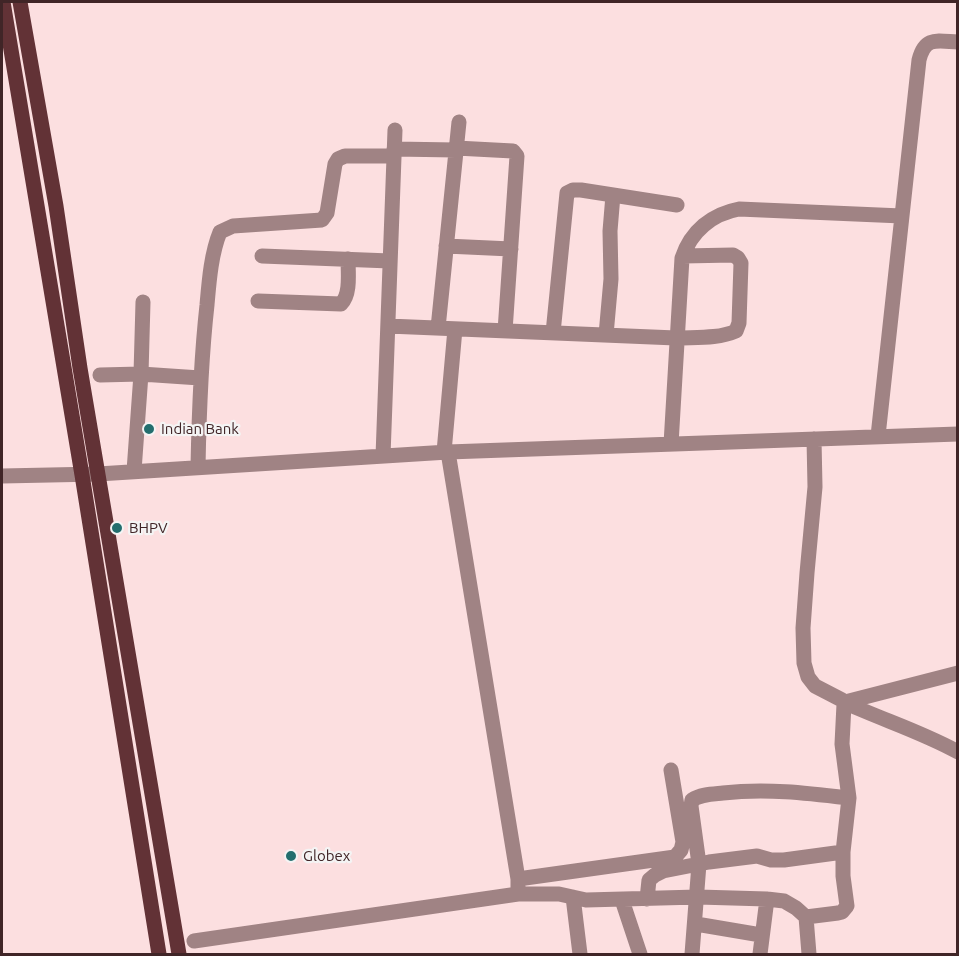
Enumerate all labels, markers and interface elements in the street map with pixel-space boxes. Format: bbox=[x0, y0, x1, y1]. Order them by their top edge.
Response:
place label: Indian Bank bbox=[161, 420, 239, 438]
marker: Indian Bank bbox=[142, 422, 156, 436]
place label: BHPV bbox=[129, 519, 167, 537]
marker: BHPV bbox=[110, 521, 124, 535]
place label: Globex bbox=[303, 847, 350, 865]
marker: Globex bbox=[284, 849, 298, 863]

